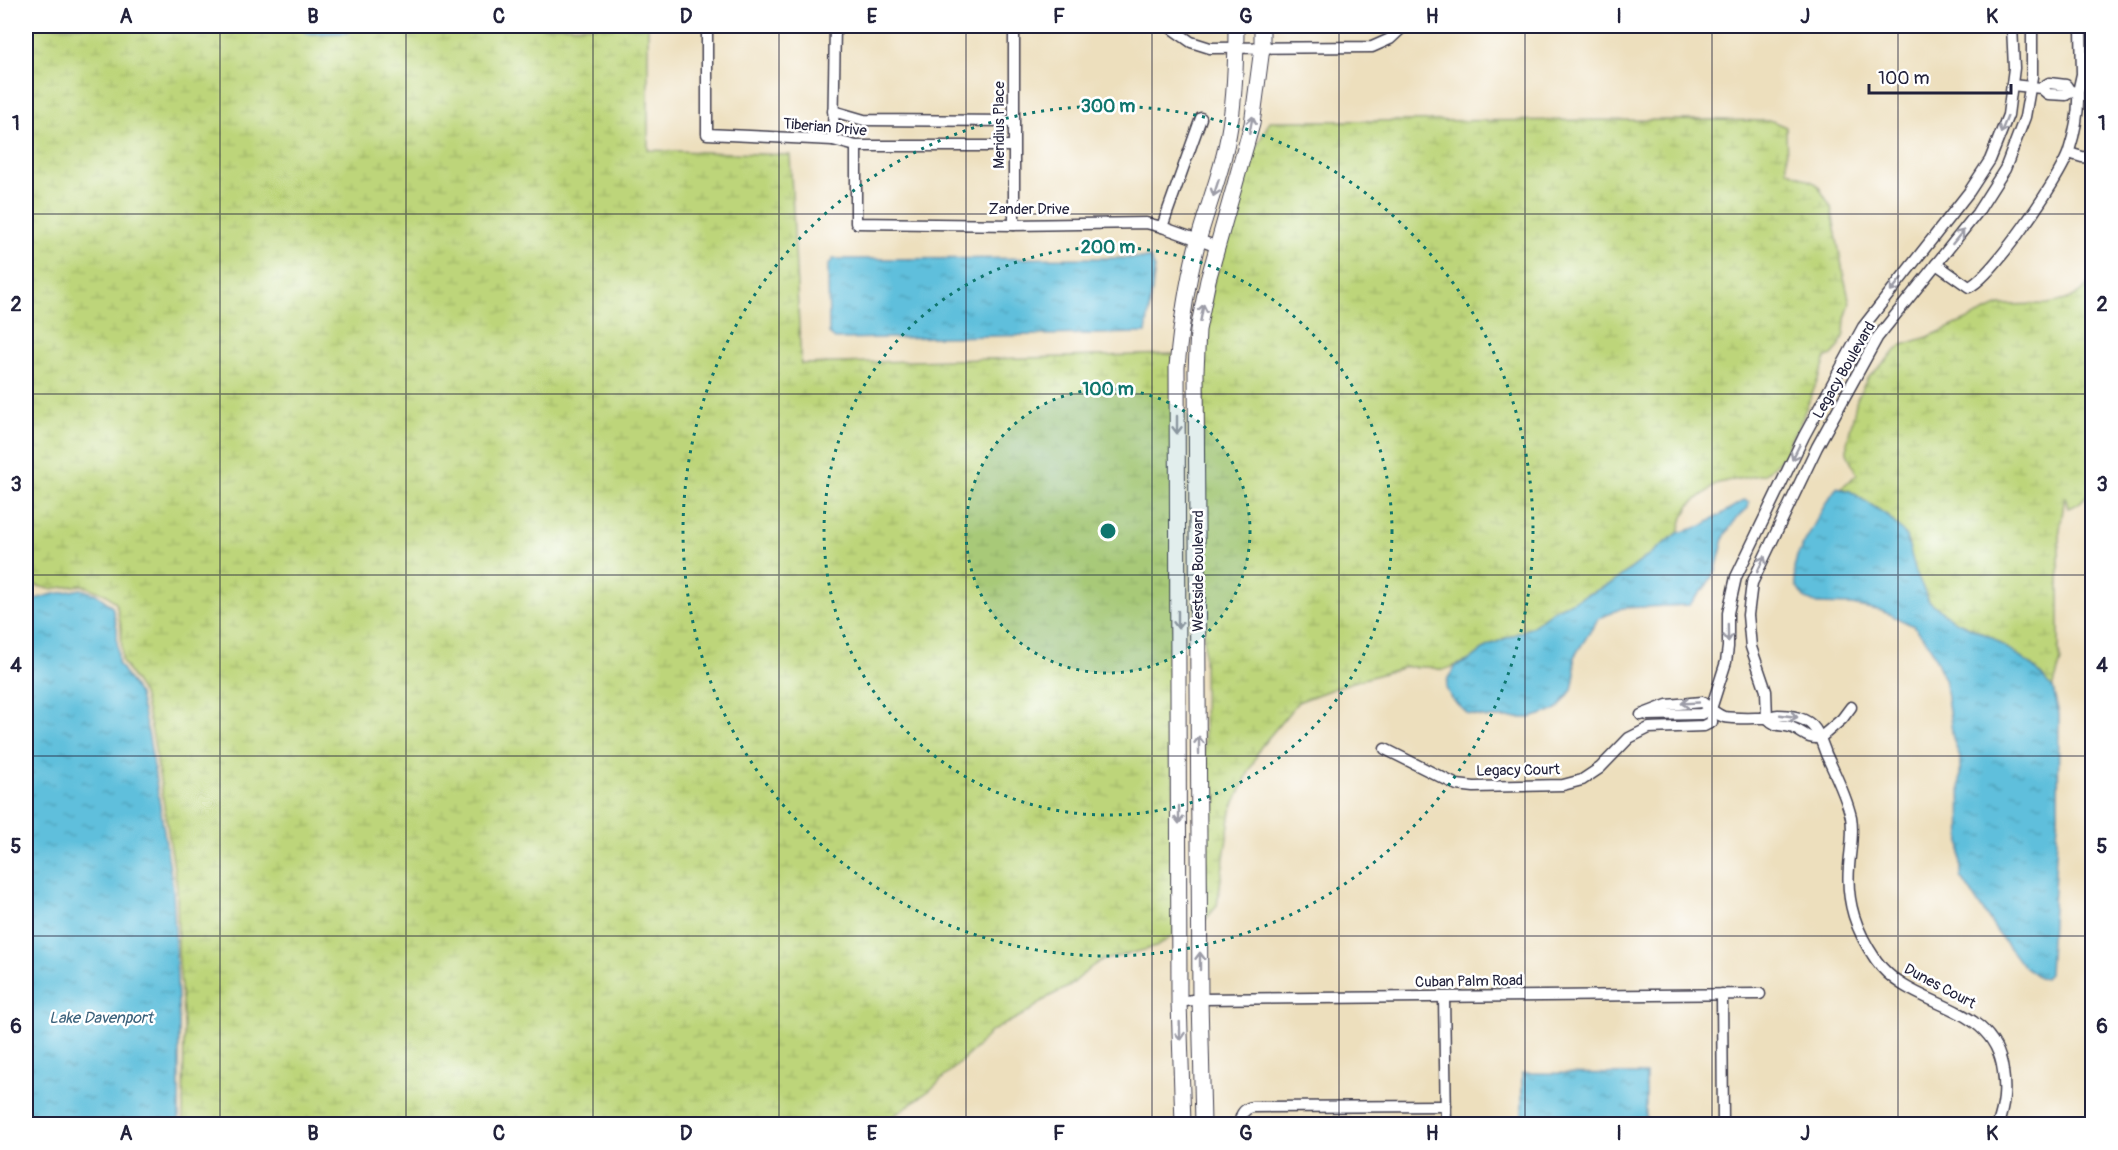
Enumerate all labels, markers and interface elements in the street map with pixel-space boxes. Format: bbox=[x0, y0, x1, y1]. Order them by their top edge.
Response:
text: A bbox=[120, 4, 133, 29]
text: B bbox=[307, 4, 319, 29]
text: C bbox=[493, 4, 505, 29]
text: D bbox=[680, 4, 693, 29]
text: E bbox=[867, 4, 878, 29]
text: F bbox=[1053, 4, 1065, 29]
text: G bbox=[1239, 4, 1253, 29]
text: H bbox=[1426, 4, 1439, 29]
text: I bbox=[1616, 4, 1622, 29]
text: J bbox=[1800, 4, 1810, 29]
text: K bbox=[1986, 4, 1998, 29]
scale bar bbox=[1869, 57, 2012, 95]
text: 100 m bbox=[1878, 67, 1930, 90]
street label: Meridius Place bbox=[990, 81, 1009, 169]
text: 300 m bbox=[1081, 95, 1135, 118]
text: 1 bbox=[12, 111, 20, 136]
text: 1 bbox=[2098, 111, 2106, 136]
street label: Tiberian Drive bbox=[782, 114, 868, 141]
one-way arrow bbox=[1246, 115, 1257, 135]
one-way arrow bbox=[1998, 115, 2009, 134]
one-way arrow bbox=[1209, 178, 1220, 197]
street label: Zander Drive bbox=[989, 200, 1070, 219]
one-way arrow bbox=[1952, 229, 1965, 245]
text: 200 m bbox=[1081, 236, 1135, 259]
one-way arrow bbox=[1889, 277, 1902, 293]
text: 2 bbox=[10, 292, 22, 317]
text: 2 bbox=[2096, 292, 2108, 317]
one-way arrow bbox=[1197, 304, 1208, 323]
street label: Legacy Boulevard bbox=[1809, 318, 1880, 422]
text: 100 m bbox=[1082, 378, 1134, 401]
one-way arrow bbox=[1171, 415, 1183, 435]
one-way arrow bbox=[1789, 443, 1801, 461]
text: 3 bbox=[10, 472, 22, 497]
text: 3 bbox=[2096, 472, 2108, 497]
street label: Westside Boulevard bbox=[1189, 510, 1208, 632]
centre of rings bbox=[1098, 521, 1118, 541]
one-way arrow bbox=[1755, 556, 1767, 574]
one-way arrow bbox=[1172, 610, 1184, 630]
one-way arrow bbox=[1722, 622, 1734, 642]
text: 4 bbox=[10, 653, 22, 678]
text: 4 bbox=[2096, 653, 2108, 678]
one-way arrow bbox=[1681, 697, 1701, 708]
one-way arrow bbox=[1779, 711, 1798, 722]
one-way arrow bbox=[1193, 736, 1205, 756]
street label: Legacy Court bbox=[1476, 760, 1561, 781]
one-way arrow bbox=[1173, 805, 1185, 825]
text: 5 bbox=[11, 834, 22, 859]
text: 5 bbox=[2097, 834, 2108, 859]
one-way arrow bbox=[1194, 952, 1206, 972]
street label: Dunes Court bbox=[1901, 960, 1980, 1014]
street label: Cuban Palm Road bbox=[1415, 971, 1523, 992]
water label: Lake Davenport bbox=[49, 1008, 155, 1028]
text: 6 bbox=[10, 1014, 22, 1039]
text: 6 bbox=[2096, 1014, 2108, 1039]
one-way arrow bbox=[1175, 1021, 1186, 1041]
text: A bbox=[120, 1121, 133, 1146]
text: B bbox=[307, 1121, 319, 1146]
text: C bbox=[493, 1121, 505, 1146]
text: D bbox=[680, 1121, 693, 1146]
text: E bbox=[867, 1121, 878, 1146]
text: F bbox=[1053, 1121, 1065, 1146]
text: G bbox=[1239, 1121, 1253, 1146]
text: H bbox=[1426, 1121, 1439, 1146]
text: I bbox=[1616, 1121, 1622, 1146]
text: J bbox=[1800, 1121, 1810, 1146]
text: K bbox=[1986, 1121, 1998, 1146]

